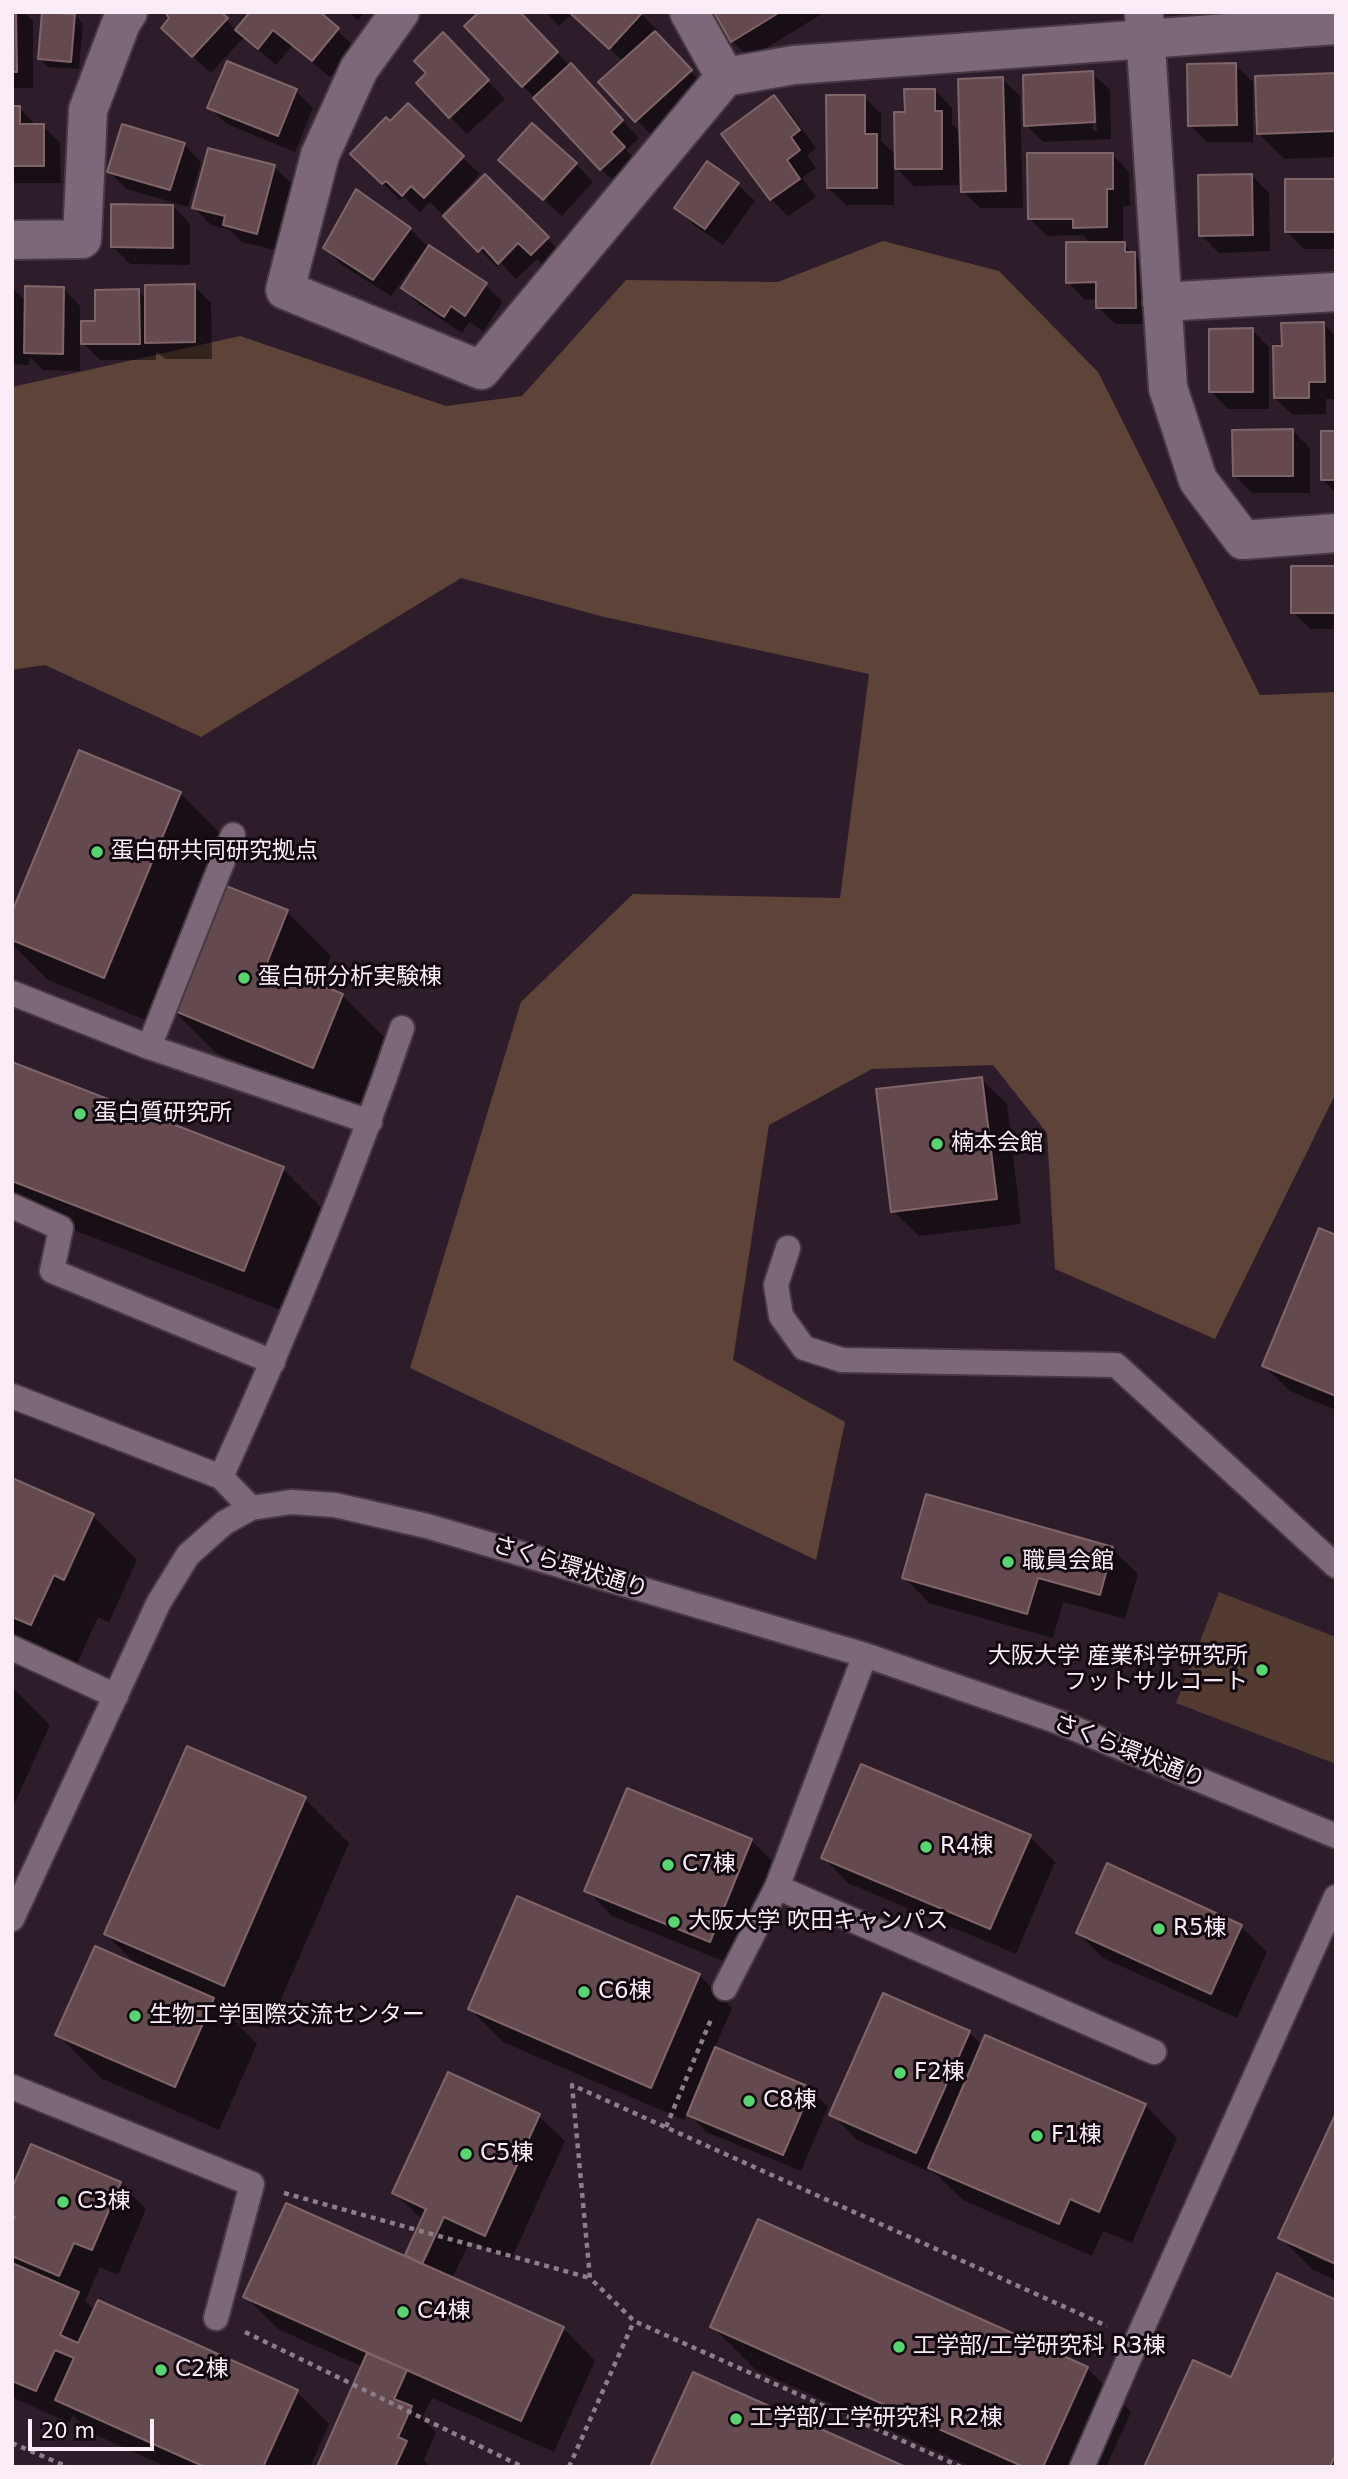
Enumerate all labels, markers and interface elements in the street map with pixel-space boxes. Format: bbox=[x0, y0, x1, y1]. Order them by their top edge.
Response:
place label: 蛋白研共同研究拠点 bbox=[111, 838, 318, 866]
marker: 蛋白研共同研究拠点 bbox=[89, 844, 105, 860]
place label: 蛋白研分析実験棟 bbox=[258, 964, 442, 992]
marker: 蛋白研分析実験棟 bbox=[236, 970, 252, 986]
place label: 蛋白質研究所 bbox=[94, 1100, 232, 1128]
marker: 蛋白質研究所 bbox=[72, 1106, 88, 1122]
place label: 楠本会館 bbox=[951, 1130, 1043, 1158]
marker: 楠本会館 bbox=[929, 1136, 945, 1152]
street label: さくら環状通り bbox=[489, 1531, 651, 1605]
place label: 職員会館 bbox=[1022, 1548, 1114, 1576]
marker: 職員会館 bbox=[1000, 1554, 1016, 1570]
place label: 大阪大学 産業科学研究所 フットサルコート bbox=[988, 1643, 1248, 1697]
marker: 大阪大学 産業科学研究所 フットサルコート bbox=[1254, 1662, 1270, 1678]
street label: さくら環状通り bbox=[1049, 1709, 1209, 1795]
place label: R4棟 bbox=[940, 1833, 994, 1861]
marker: R4棟 bbox=[918, 1839, 934, 1855]
place label: C7棟 bbox=[682, 1851, 736, 1879]
marker: C7棟 bbox=[660, 1857, 676, 1873]
place label: 大阪大学 吹田キャンパス bbox=[688, 1908, 948, 1936]
marker: 大阪大学 吹田キャンパス bbox=[666, 1914, 682, 1930]
place label: R5棟 bbox=[1173, 1915, 1227, 1943]
marker: R5棟 bbox=[1151, 1921, 1167, 1937]
place label: C6棟 bbox=[598, 1978, 652, 2006]
marker: C6棟 bbox=[576, 1984, 592, 2000]
place label: 生物工学国際交流センター bbox=[149, 2002, 425, 2030]
marker: 生物工学国際交流センター bbox=[127, 2008, 143, 2024]
place label: F2棟 bbox=[914, 2059, 965, 2087]
marker: F2棟 bbox=[892, 2065, 908, 2081]
place label: C8棟 bbox=[763, 2087, 817, 2115]
marker: C8棟 bbox=[741, 2093, 757, 2109]
place label: F1棟 bbox=[1051, 2122, 1102, 2150]
marker: F1棟 bbox=[1029, 2128, 1045, 2144]
place label: C5棟 bbox=[480, 2140, 534, 2168]
marker: C5棟 bbox=[458, 2146, 474, 2162]
place label: C3棟 bbox=[77, 2188, 131, 2216]
marker: C3棟 bbox=[55, 2194, 71, 2210]
place label: C4棟 bbox=[417, 2298, 471, 2326]
marker: C4棟 bbox=[395, 2304, 411, 2320]
place label: 工学部/工学研究科 R3棟 bbox=[913, 2333, 1166, 2361]
marker: 工学部/工学研究科 R3棟 bbox=[891, 2339, 907, 2355]
place label: C2棟 bbox=[175, 2356, 229, 2384]
marker: C2棟 bbox=[153, 2362, 169, 2378]
place label: 工学部/工学研究科 R2棟 bbox=[750, 2405, 1003, 2433]
scale bar bbox=[32, 2406, 158, 2450]
marker: 工学部/工学研究科 R2棟 bbox=[728, 2411, 744, 2427]
text: 20 m bbox=[41, 2419, 95, 2443]

